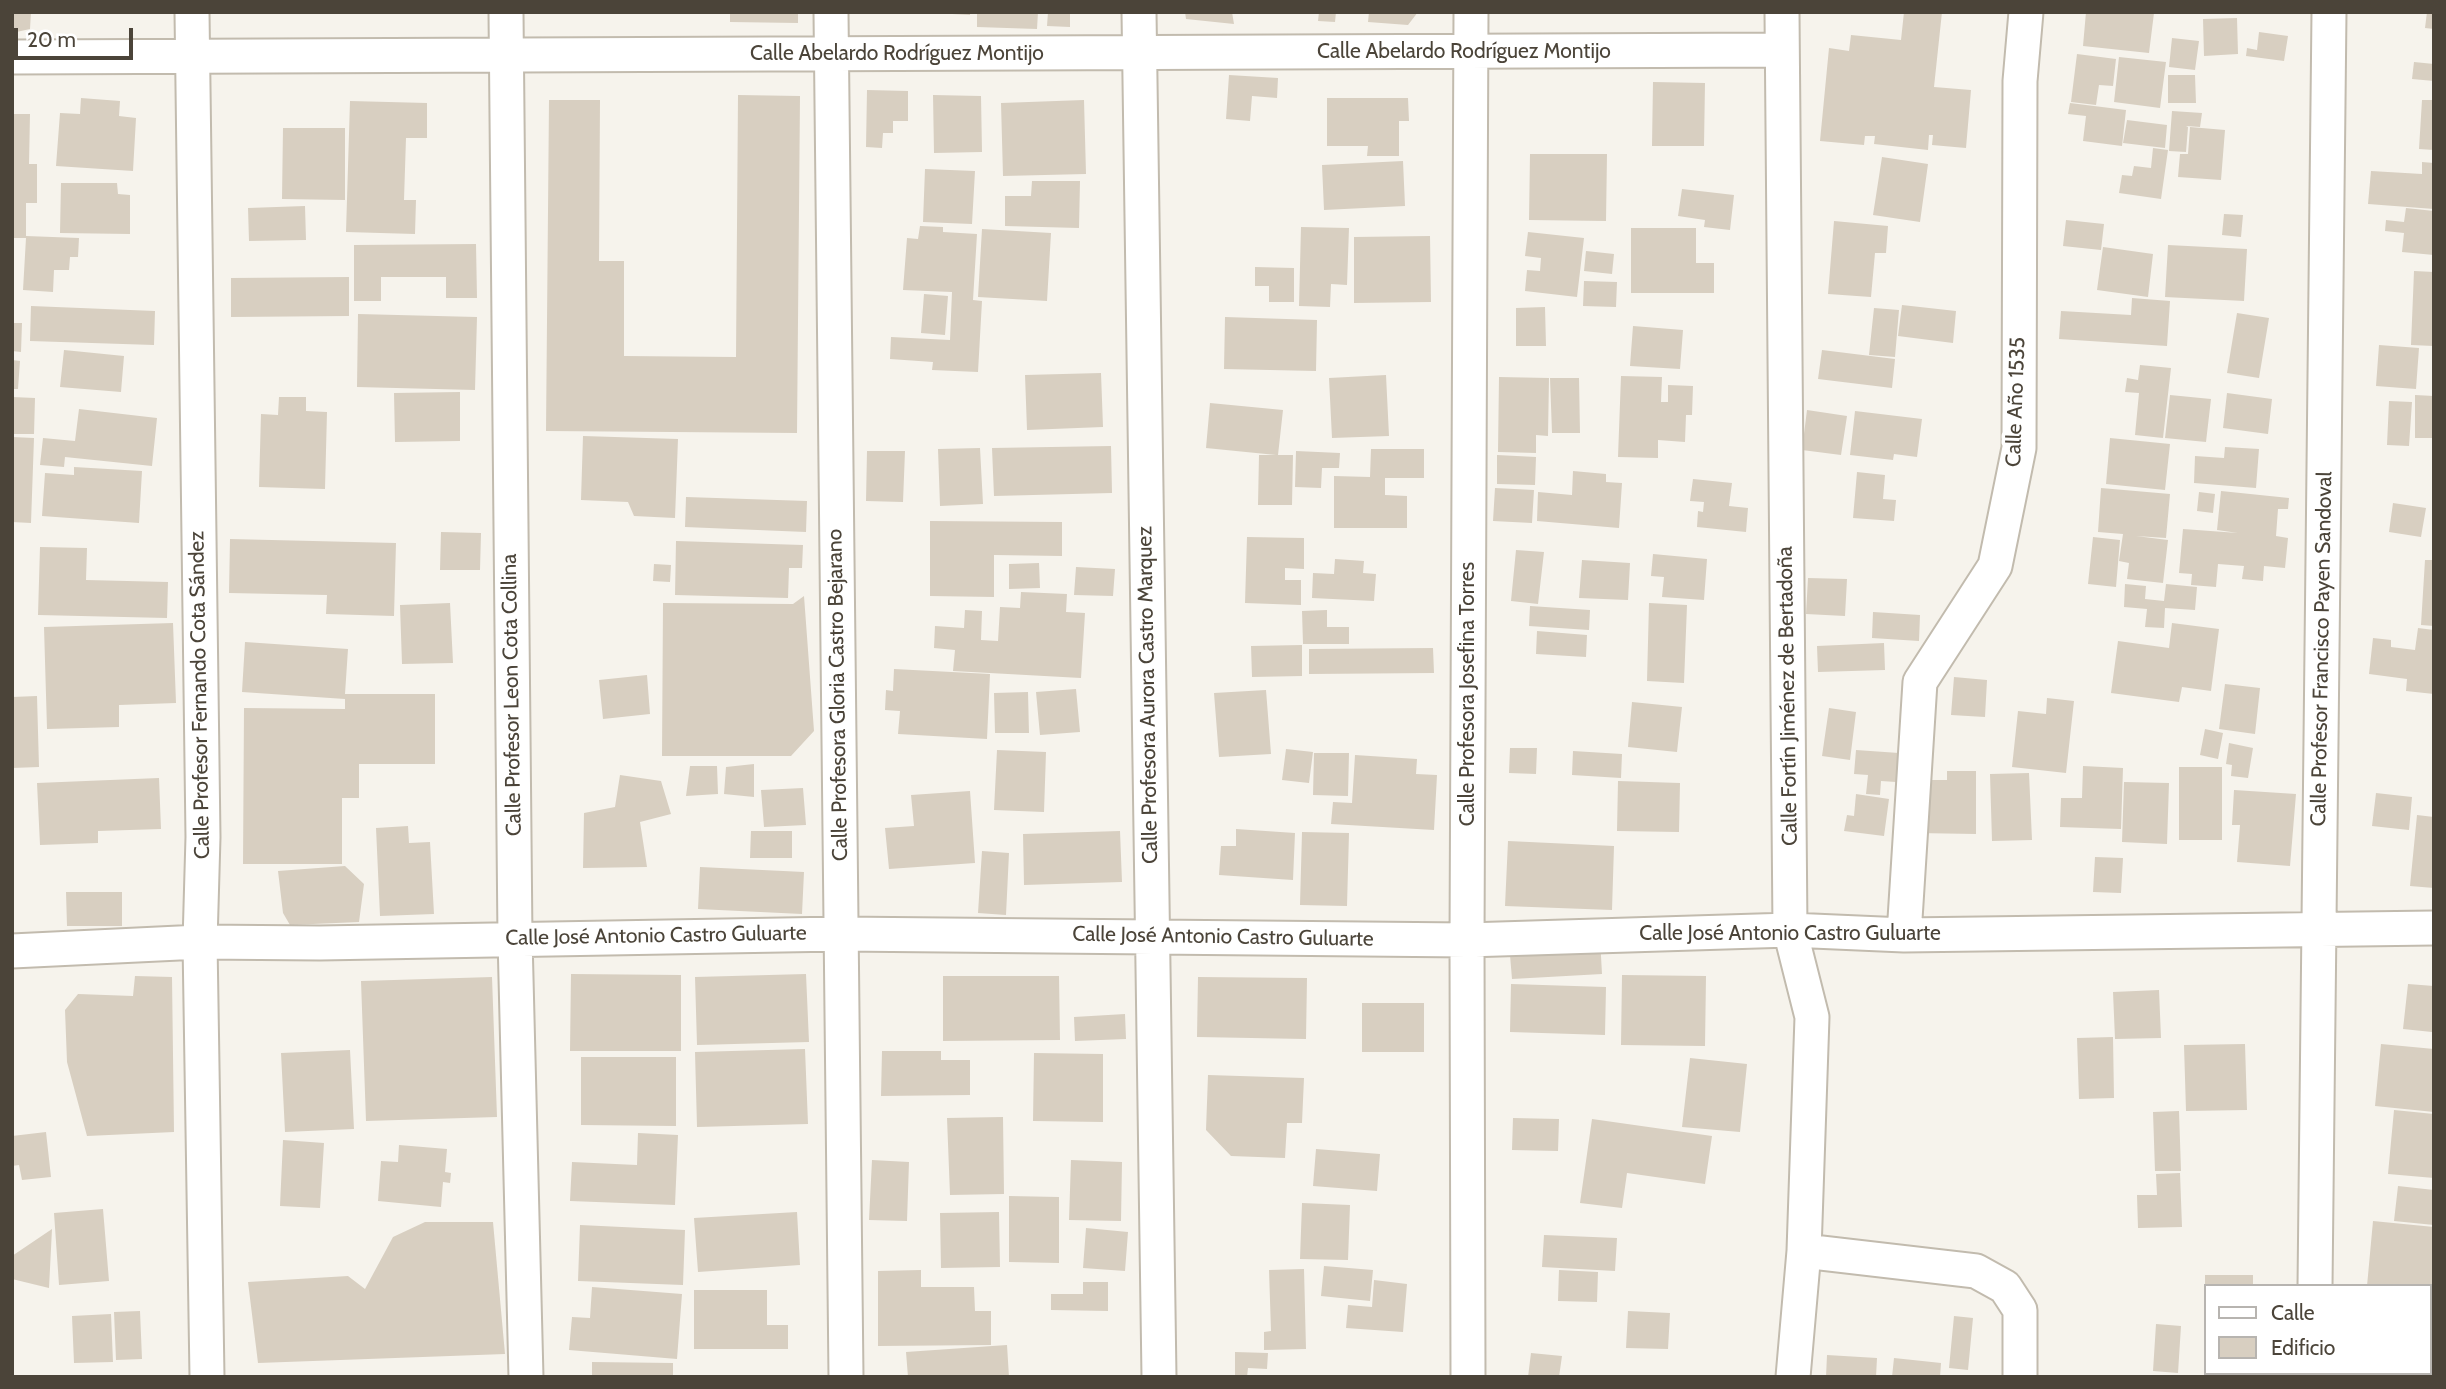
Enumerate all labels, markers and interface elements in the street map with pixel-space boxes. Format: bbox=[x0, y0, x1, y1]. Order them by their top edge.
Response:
scale bar bbox=[18, 14, 136, 58]
text: 20 m bbox=[27, 27, 76, 52]
street label: Calle Abelardo Rodríguez Montijo bbox=[1317, 39, 1611, 65]
street label: Calle Abelardo Rodríguez Montijo bbox=[750, 41, 1044, 67]
street label: Calle Año 1535 bbox=[2001, 337, 2031, 467]
street label: Calle Profesor Francisco Payen Sandoval bbox=[2306, 471, 2338, 827]
street label: Calle Profesora Aurora Castro Marquez bbox=[1132, 526, 1164, 864]
street label: Calle Profesora Gloria Castro Bejarano bbox=[823, 529, 853, 861]
street label: Calle Profesor Fernando Cota Sández bbox=[185, 531, 215, 859]
street label: Calle Fortín Jiménez de Bertadoña bbox=[1773, 546, 1803, 846]
street label: Calle Profesor Leon Cota Collina bbox=[497, 554, 527, 836]
street label: Calle Profesora Josefina Torres bbox=[1455, 562, 1481, 826]
street label: Calle José Antonio Castro Guluarte bbox=[505, 921, 807, 951]
street label: Calle José Antonio Castro Guluarte bbox=[1639, 921, 1941, 947]
street label: Calle José Antonio Castro Guluarte bbox=[1072, 922, 1374, 952]
legend bbox=[2204, 1284, 2432, 1375]
text: Calle bbox=[2271, 1300, 2315, 1325]
text: Edificio bbox=[2271, 1335, 2335, 1360]

